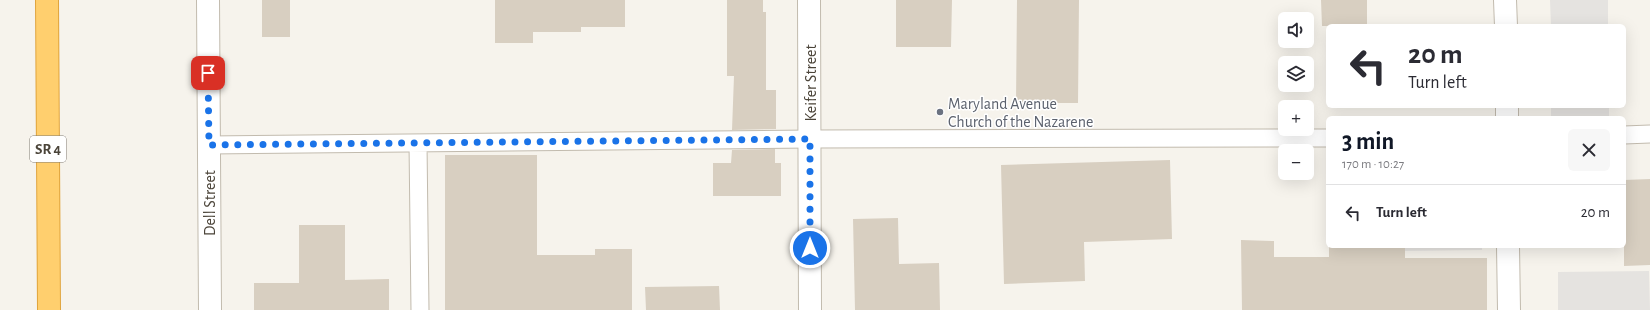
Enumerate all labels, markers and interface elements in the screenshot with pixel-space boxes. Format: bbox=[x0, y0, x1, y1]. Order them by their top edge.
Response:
map controls bbox=[1278, 12, 1314, 180]
button: sound bbox=[1278, 12, 1314, 48]
icon: left bbox=[1342, 40, 1394, 92]
text: 20 m bbox=[1408, 41, 1463, 69]
street label: Keifer Street bbox=[803, 44, 819, 122]
pin bbox=[191, 56, 225, 90]
button: layers bbox=[1278, 56, 1314, 92]
icon: arrive bbox=[197, 62, 219, 84]
text: Turn left bbox=[1408, 74, 1467, 92]
place label: Maryland Avenue Church of the Nazarene bbox=[948, 96, 1093, 130]
button: + bbox=[1278, 100, 1314, 136]
marker: Maryland Avenue Church of the Nazarene bbox=[935, 107, 945, 117]
button: close bbox=[1568, 129, 1610, 171]
text: 3 min bbox=[1342, 130, 1394, 154]
road number: SR 4 bbox=[30, 136, 66, 162]
button: − bbox=[1278, 144, 1314, 180]
text: 170 m · 10:27 bbox=[1342, 158, 1404, 171]
street label: Dell Street bbox=[202, 170, 218, 236]
icon: left bbox=[1342, 202, 1364, 224]
text: Turn left bbox=[1376, 205, 1427, 220]
text: 20 m bbox=[1581, 205, 1610, 220]
position arrow bbox=[789, 227, 831, 269]

